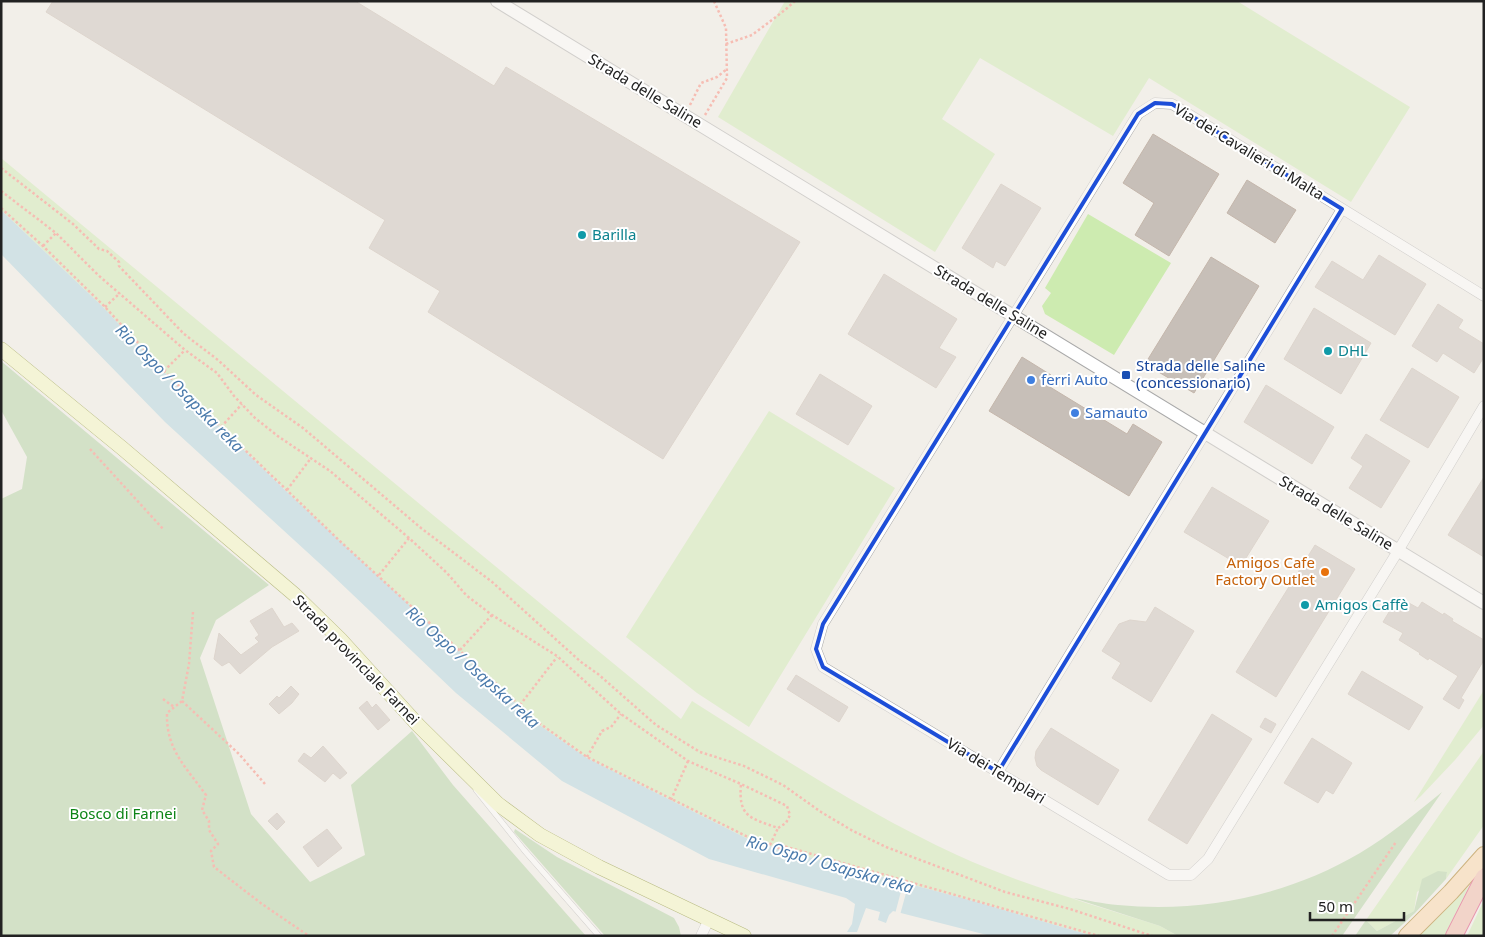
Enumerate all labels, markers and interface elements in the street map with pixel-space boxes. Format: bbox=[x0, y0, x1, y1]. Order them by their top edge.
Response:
street label: Strada delle Saline bbox=[585, 48, 706, 132]
street label: Via dei Cavalieri di Malta bbox=[1171, 98, 1328, 204]
place label: Barilla bbox=[592, 224, 636, 244]
marker: Barilla bbox=[576, 229, 588, 241]
street label: Strada delle Saline bbox=[931, 259, 1052, 343]
water label: Rio Ospo / Osapska reka bbox=[111, 319, 249, 457]
place label: DHL bbox=[1338, 340, 1368, 360]
marker: DHL bbox=[1322, 345, 1334, 357]
place label: Strada delle Saline (concessionario) bbox=[1136, 355, 1265, 392]
place label: ferri Auto bbox=[1041, 369, 1108, 389]
marker: Strada delle Saline (concessionario) bbox=[1120, 369, 1132, 381]
marker: ferri Auto bbox=[1025, 374, 1037, 386]
place label: Samauto bbox=[1085, 402, 1148, 422]
marker: Samauto bbox=[1069, 407, 1081, 419]
street label: Strada delle Saline bbox=[1276, 470, 1397, 554]
place label: Amigos Cafe Factory Outlet bbox=[1215, 552, 1316, 589]
marker: Amigos Cafe Factory Outlet bbox=[1319, 566, 1331, 578]
street label: Strada provinciale Farnei bbox=[289, 590, 424, 729]
place label: Amigos Caffè bbox=[1315, 594, 1409, 614]
marker: Amigos Caffè bbox=[1299, 599, 1311, 611]
water label: Rio Ospo / Osapska reka bbox=[401, 601, 545, 733]
street label: Via dei Templari bbox=[943, 733, 1050, 808]
park label: Bosco di Farnei bbox=[69, 803, 177, 823]
water label: Rio Ospo / Osapska reka bbox=[744, 830, 916, 898]
scale bar bbox=[1310, 890, 1404, 922]
text: 50 m bbox=[1318, 896, 1353, 916]

